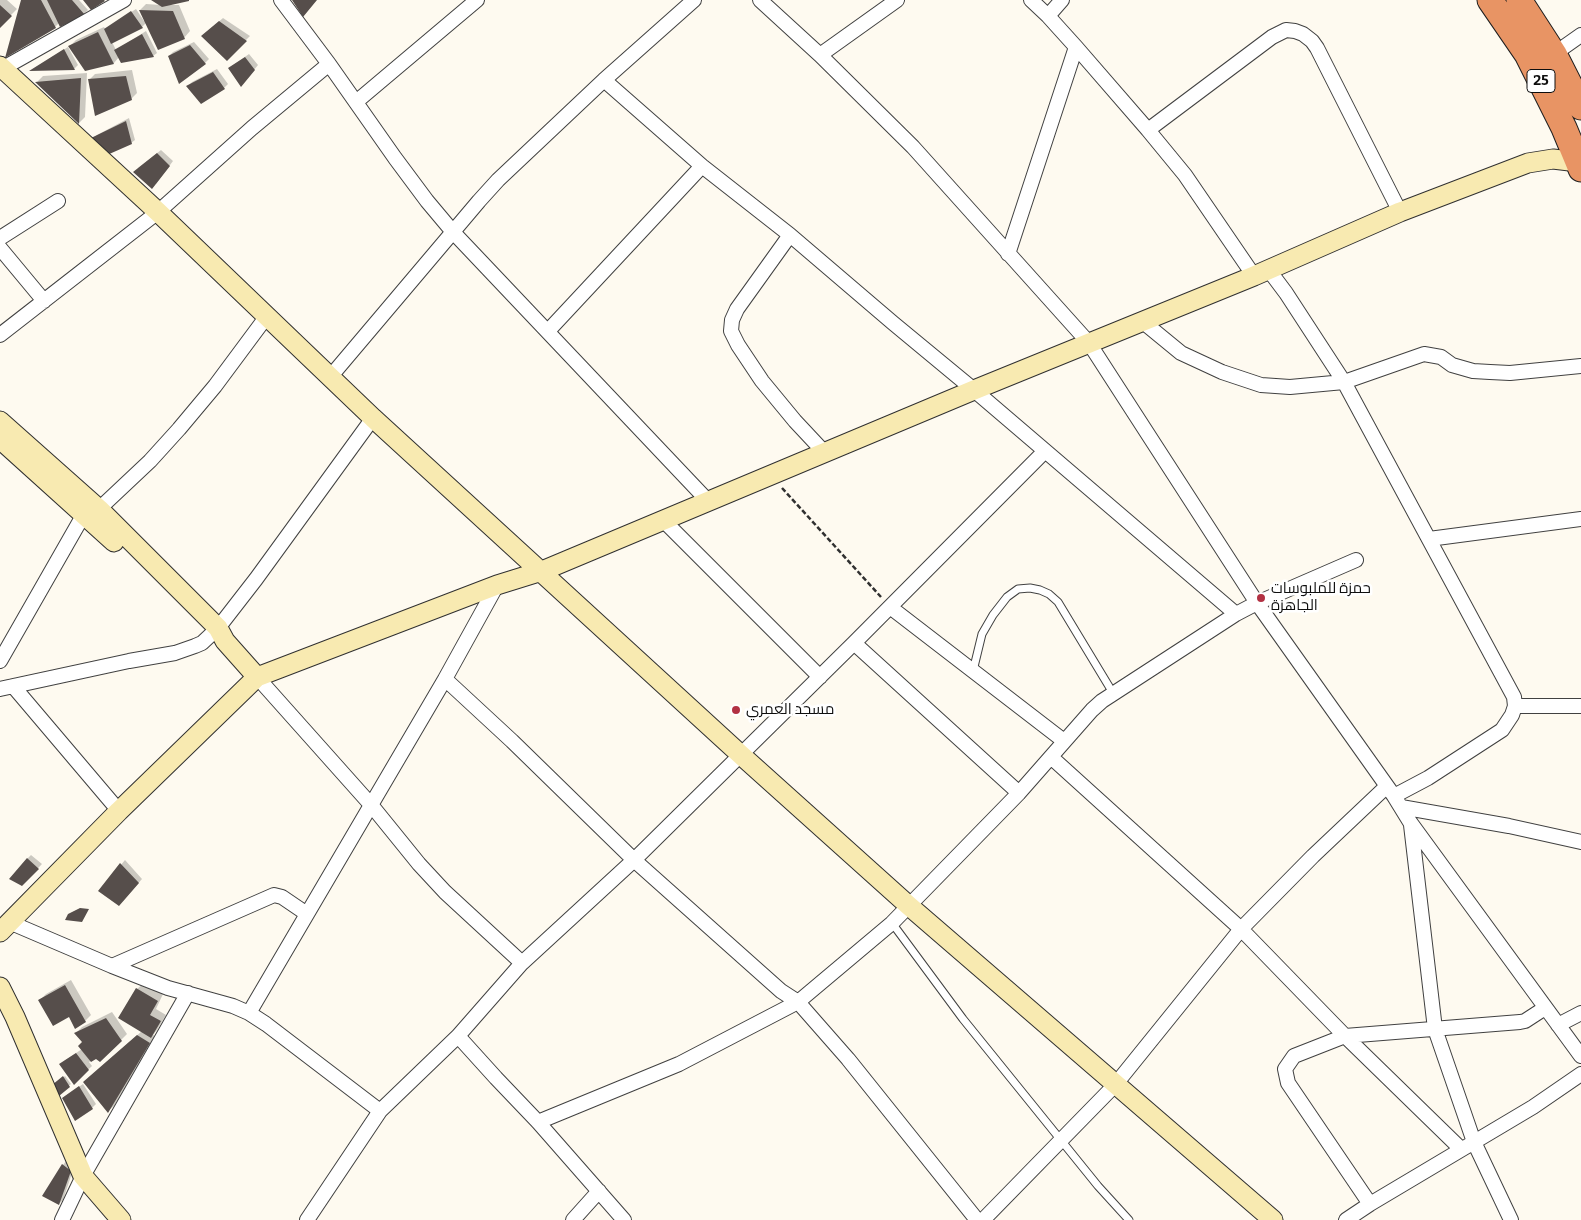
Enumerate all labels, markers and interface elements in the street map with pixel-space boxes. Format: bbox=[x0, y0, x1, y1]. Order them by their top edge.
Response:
road number: 25 bbox=[1527, 70, 1555, 92]
place label: حمزة للملبوسات الجاهزة bbox=[1271, 580, 1371, 615]
marker: حمزة للملبوسات الجاهزة bbox=[1255, 592, 1267, 604]
place label: مسجد العمري bbox=[746, 701, 834, 719]
marker: مسجد العمري bbox=[730, 704, 742, 716]

